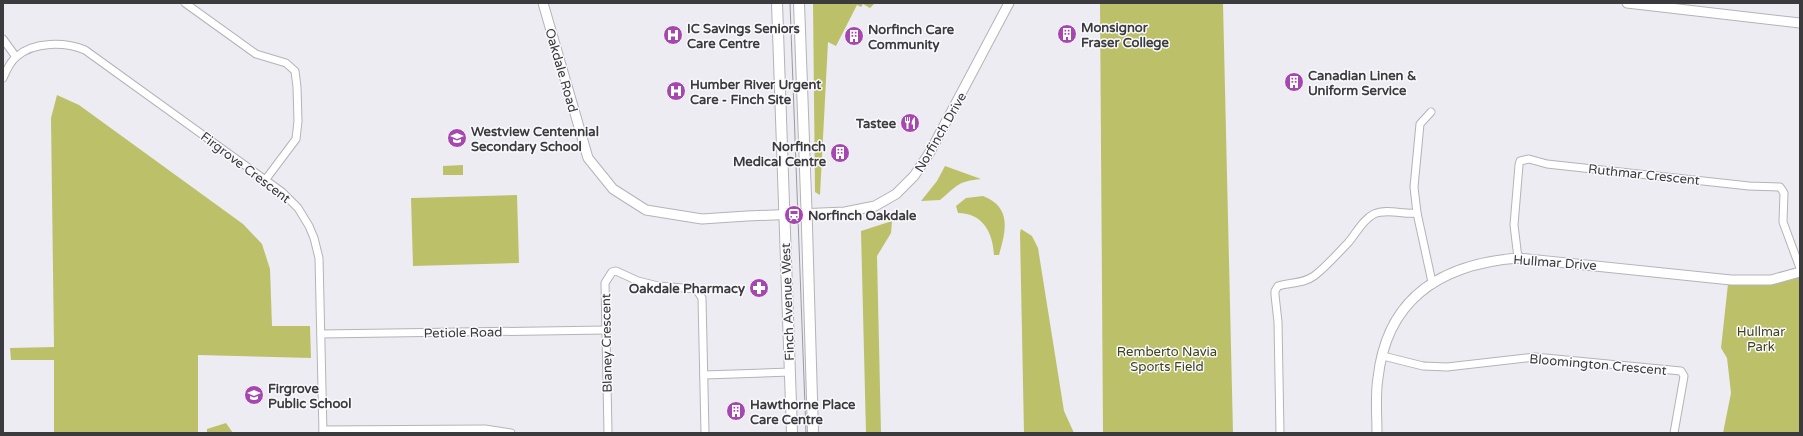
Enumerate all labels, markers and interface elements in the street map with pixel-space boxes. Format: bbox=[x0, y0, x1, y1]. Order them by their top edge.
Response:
place label: Monsignor Fraser College bbox=[1081, 20, 1170, 51]
place label: IC Savings Seniors Care Centre bbox=[687, 21, 800, 52]
place label: Norfinch Care Community bbox=[868, 22, 955, 53]
building icon: Monsignor Fraser College bbox=[1056, 23, 1078, 45]
hospital icon: IC Savings Seniors Care Centre bbox=[662, 24, 684, 46]
building icon: Norfinch Care Community bbox=[843, 25, 865, 47]
street label: Oakdale Road bbox=[541, 26, 581, 114]
place label: Canadian Linen & Uniform Service bbox=[1308, 68, 1416, 99]
building icon: Canadian Linen & Uniform Service bbox=[1283, 71, 1305, 93]
place label: Humber River Urgent Care - Finch Site bbox=[690, 77, 821, 108]
hospital icon: Humber River Urgent Care - Finch Site bbox=[665, 80, 687, 102]
street label: Norfinch Drive bbox=[912, 90, 970, 175]
restaurant icon: Tastee bbox=[899, 112, 921, 134]
place label: Tastee bbox=[855, 116, 897, 132]
place label: Westview Centennial Secondary School bbox=[471, 124, 599, 155]
school or university icon: Westview Centennial Secondary School bbox=[446, 127, 468, 149]
street label: Firgrove Crescent bbox=[197, 129, 294, 207]
place label: Norfinch Medical Centre bbox=[733, 139, 827, 170]
building icon: Norfinch Medical Centre bbox=[829, 142, 851, 164]
street label: Ruthmar Crescent bbox=[1587, 161, 1700, 189]
station icon: Norfinch Oakdale bbox=[783, 204, 805, 226]
place label: Norfinch Oakdale bbox=[808, 208, 917, 224]
street label: Finch Avenue West bbox=[778, 243, 798, 361]
street label: Hullmar Drive bbox=[1513, 252, 1597, 274]
pharmacy icon: Oakdale Pharmacy bbox=[748, 277, 770, 299]
place label: Oakdale Pharmacy bbox=[629, 281, 745, 297]
street label: Blaney Crescent bbox=[598, 293, 616, 393]
street label: Petiole Road bbox=[424, 324, 502, 342]
park label: Hullmar Park bbox=[1737, 324, 1785, 355]
park label: Remberto Navia Sports Field bbox=[1117, 344, 1217, 375]
street label: Bloomington Crescent bbox=[1529, 351, 1667, 379]
place label: Firgrove Public School bbox=[268, 381, 351, 412]
school or university icon: Firgrove Public School bbox=[243, 384, 265, 406]
place label: Hawthorne Place Care Centre bbox=[750, 397, 856, 428]
building icon: Hawthorne Place Care Centre bbox=[725, 400, 747, 422]

